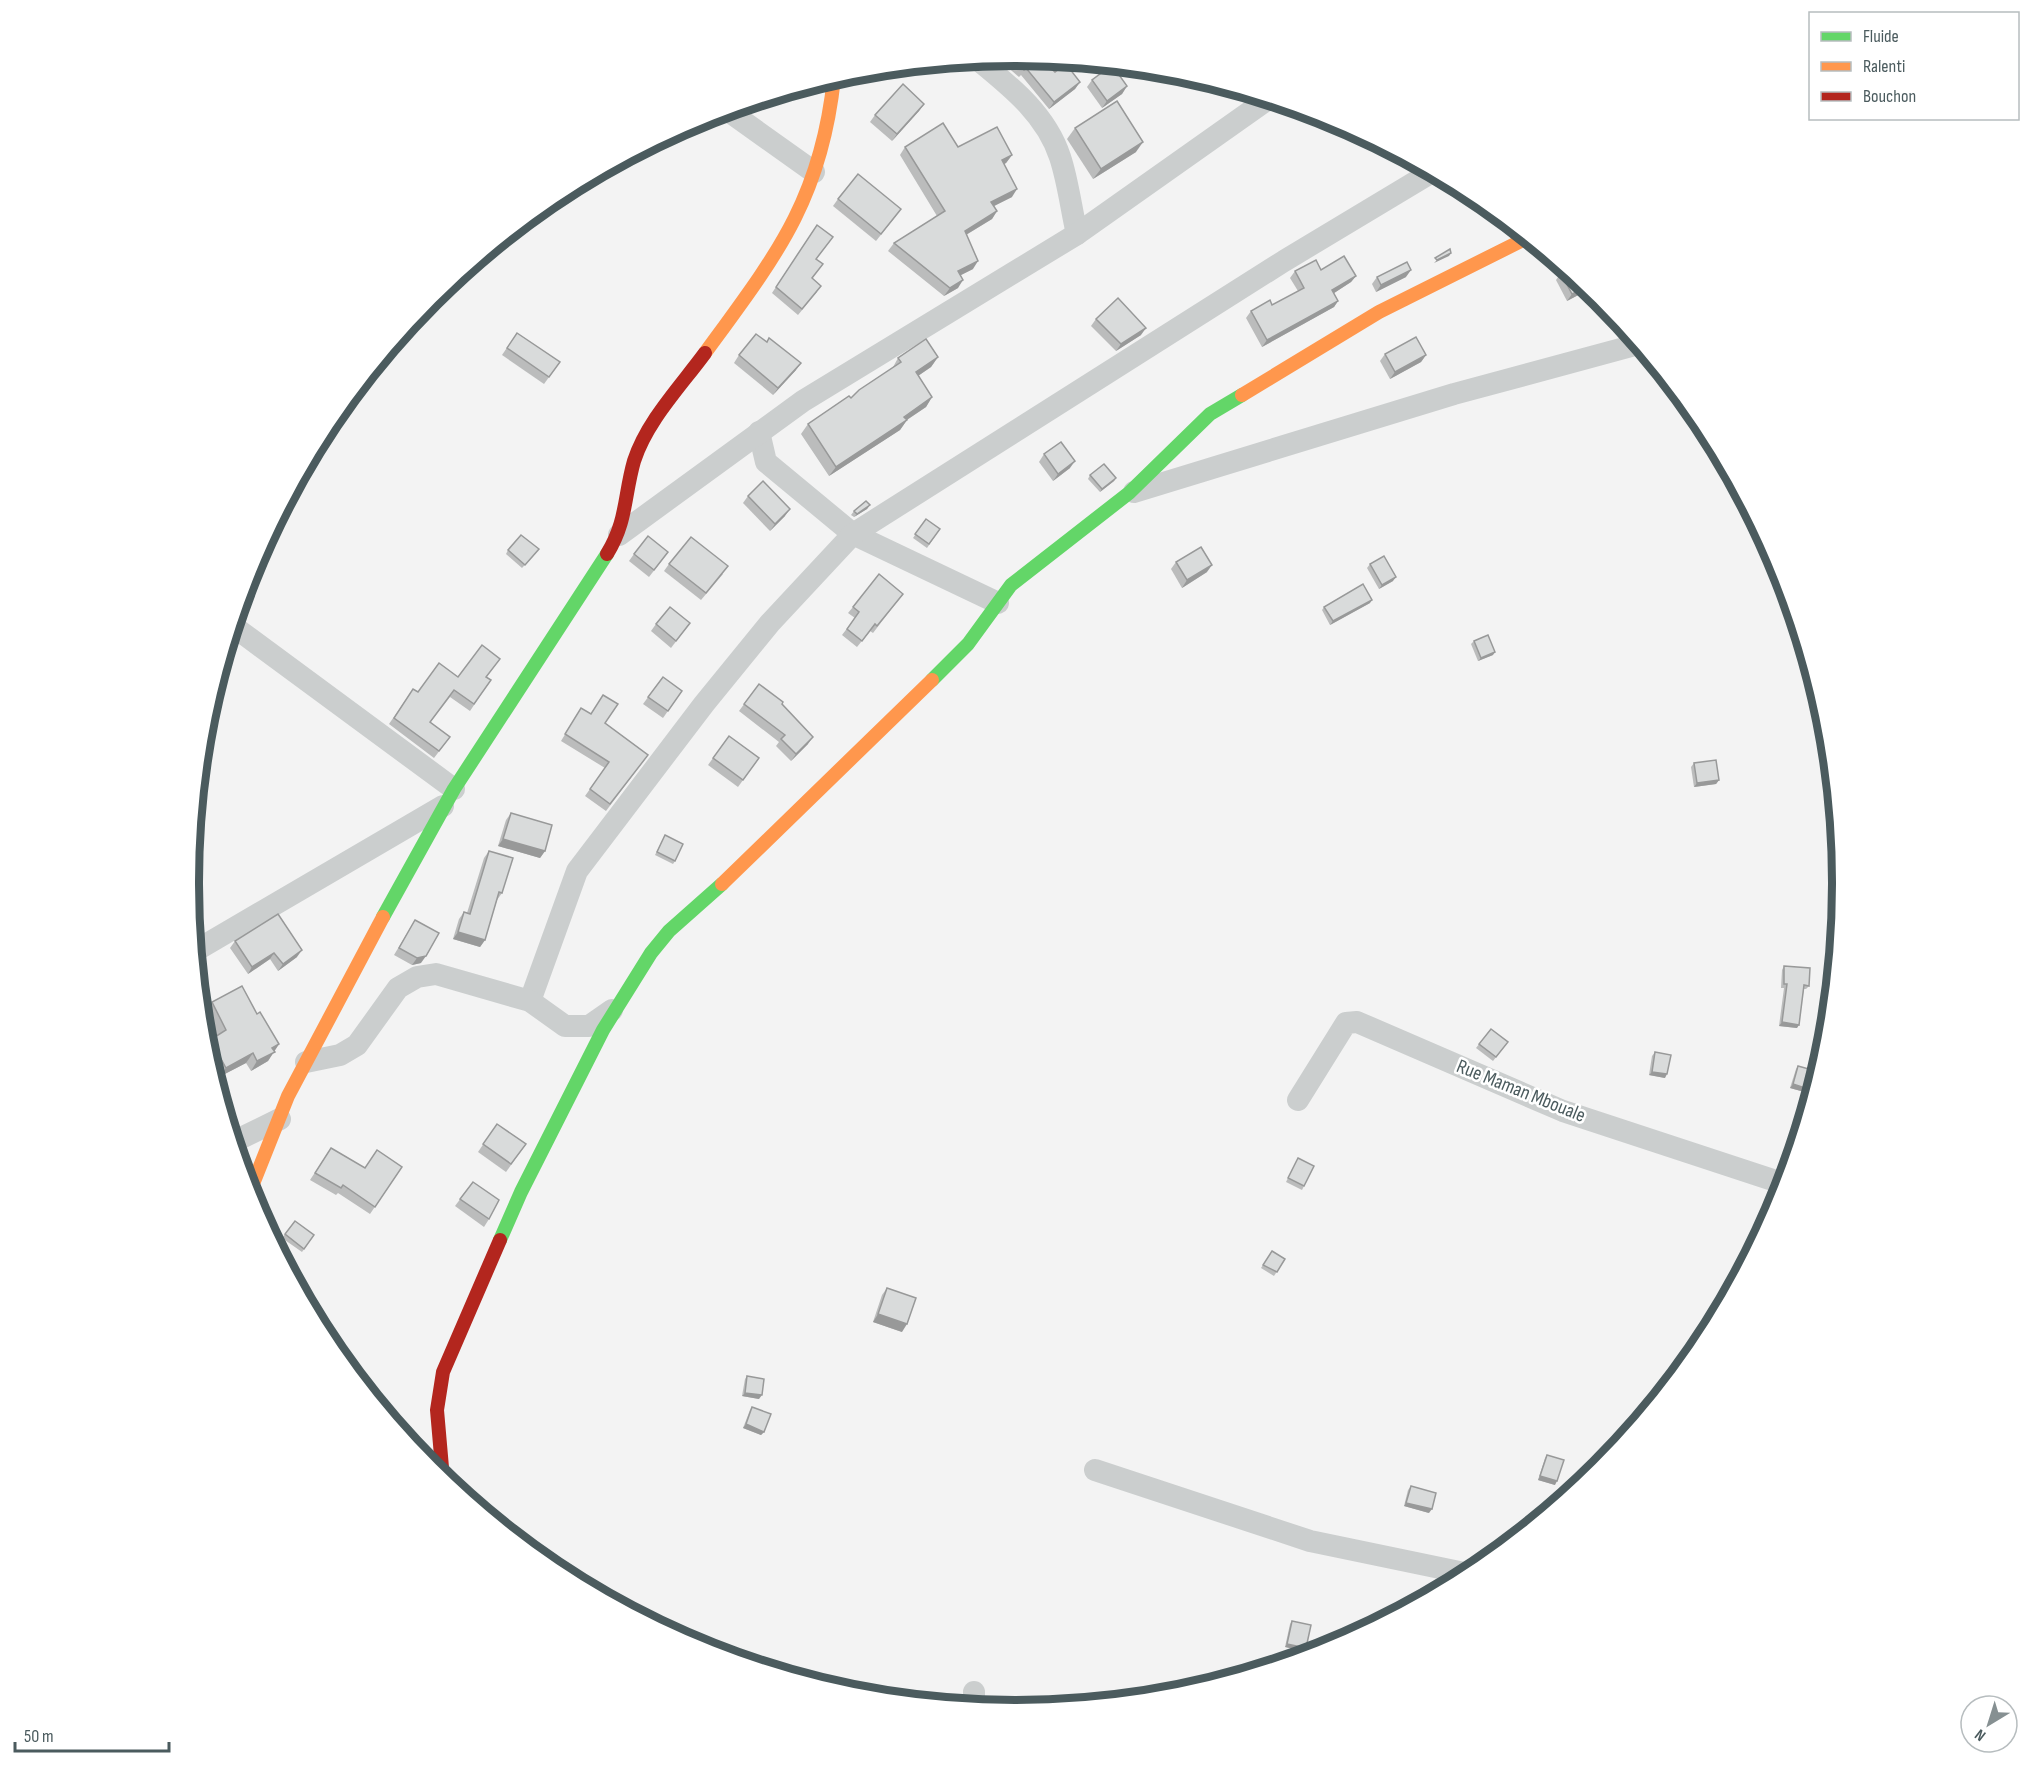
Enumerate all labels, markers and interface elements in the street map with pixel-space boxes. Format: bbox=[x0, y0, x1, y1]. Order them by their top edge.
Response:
legend bbox=[1809, 12, 2019, 120]
text: Fluide bbox=[1863, 26, 1899, 47]
text: Ralenti bbox=[1863, 56, 1905, 77]
text: Bouchon bbox=[1863, 86, 1916, 107]
street label: Rue Maman Mbouale bbox=[1453, 1054, 1589, 1128]
north arrow bbox=[1959, 1694, 2019, 1754]
scale bar bbox=[15, 1715, 170, 1753]
text: N bbox=[1971, 1725, 1990, 1745]
text: 50 m bbox=[24, 1726, 54, 1747]

